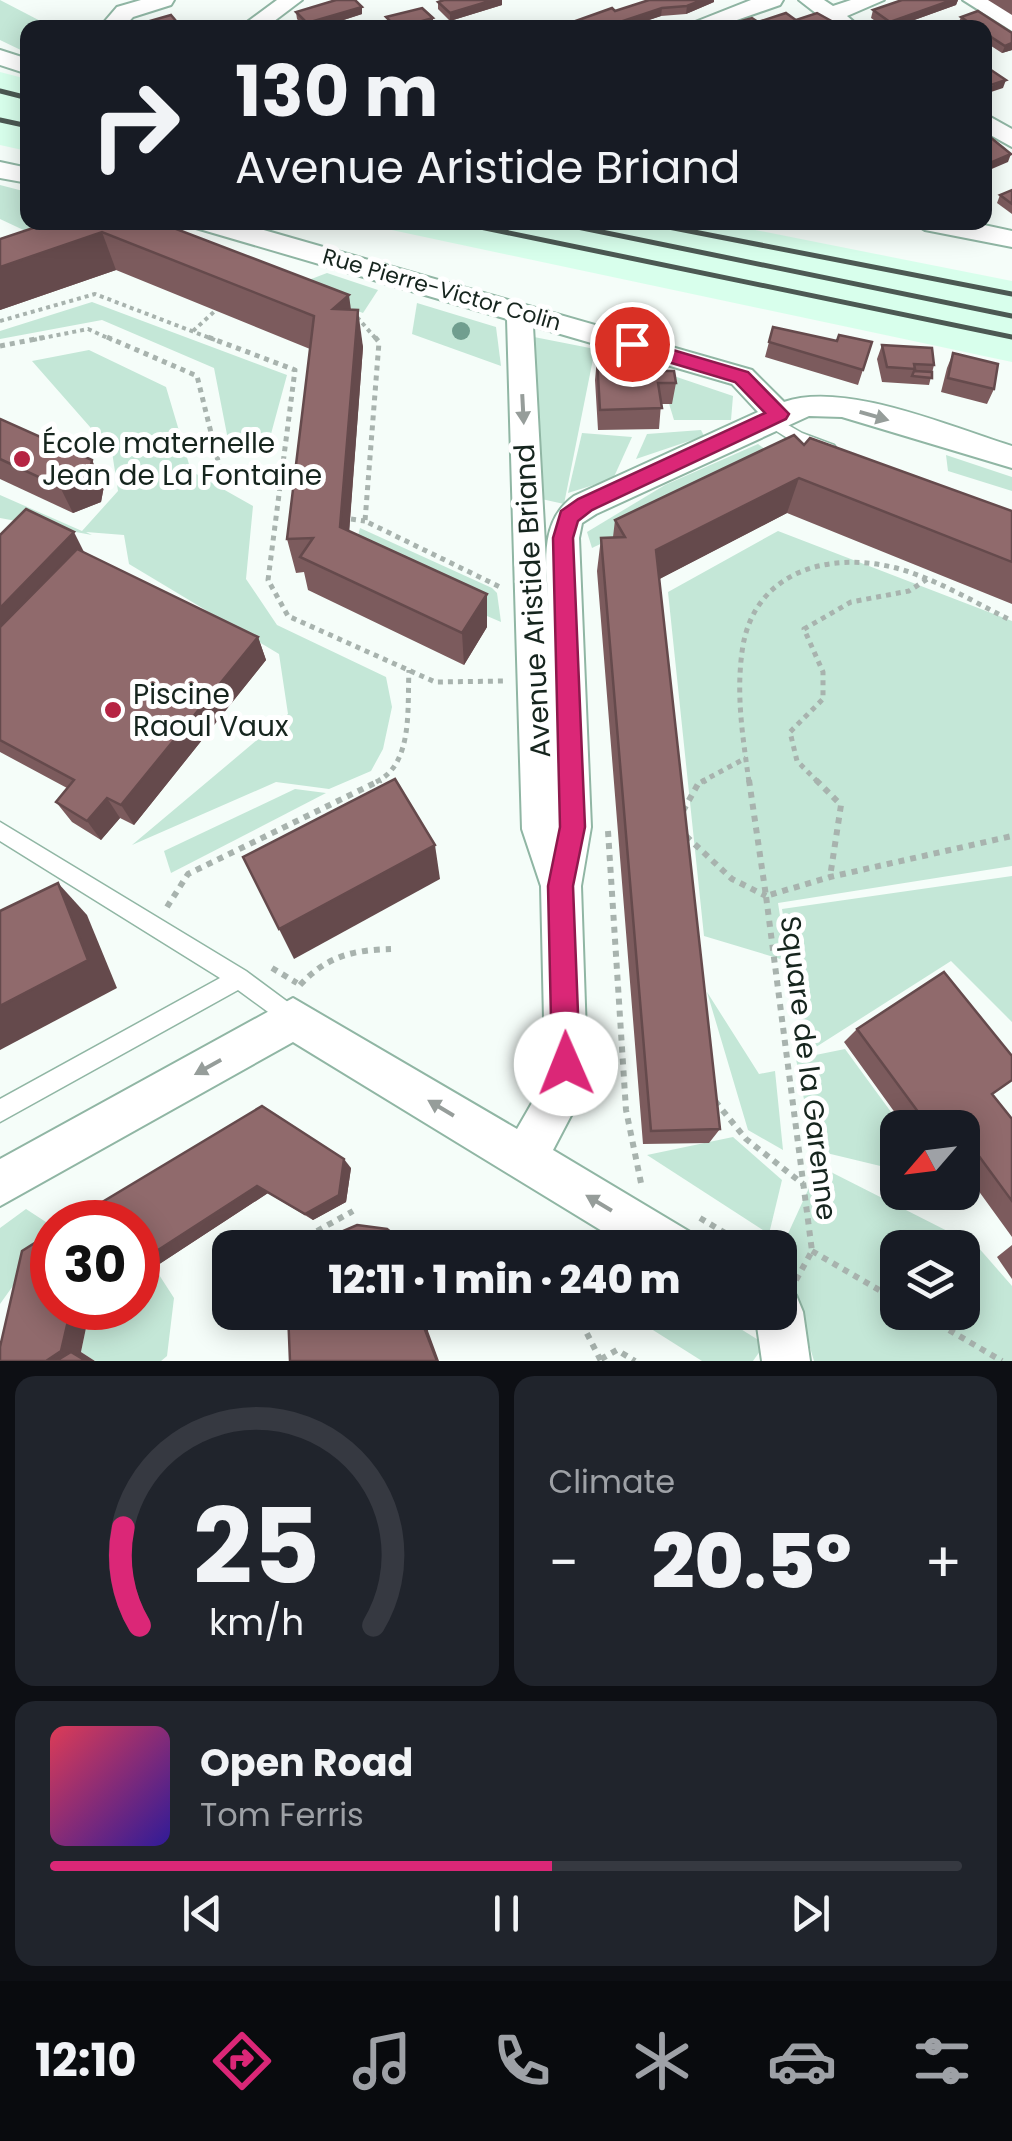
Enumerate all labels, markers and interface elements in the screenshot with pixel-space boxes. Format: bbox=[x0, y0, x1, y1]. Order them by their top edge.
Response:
text: 130 m bbox=[235, 42, 438, 141]
icon: right bbox=[70, 60, 200, 190]
text: Avenue Aristide Briand bbox=[235, 136, 741, 199]
street label: Rue Pierre-Victor Colin bbox=[319, 241, 565, 338]
pin bbox=[590, 302, 675, 387]
icon: arrive bbox=[605, 317, 660, 372]
one-way arrow bbox=[515, 394, 531, 426]
one-way arrow bbox=[859, 409, 889, 424]
place label: École maternelle Jean de La Fontaine bbox=[42, 424, 322, 495]
street label: Avenue Aristide Briand bbox=[505, 443, 560, 759]
marker: École maternelle Jean de La Fontaine bbox=[11, 448, 33, 470]
place label: Piscine Raoul Vaux bbox=[133, 675, 289, 746]
marker: Piscine Raoul Vaux bbox=[102, 699, 124, 721]
street label: Square de la Garenne bbox=[770, 914, 847, 1222]
position arrow bbox=[514, 1012, 618, 1116]
one-way arrow bbox=[194, 1058, 223, 1075]
one-way arrow bbox=[427, 1100, 455, 1117]
north arrow bbox=[880, 1110, 980, 1210]
map controls bbox=[880, 1110, 980, 1330]
one-way arrow bbox=[585, 1195, 613, 1212]
speed limit sign: 30 bbox=[30, 1200, 160, 1330]
button: layers bbox=[880, 1230, 980, 1330]
text: 12:11 · 1 min · 240 m bbox=[329, 1253, 680, 1306]
text: Climate bbox=[549, 1459, 675, 1504]
text: 25 bbox=[193, 1474, 320, 1619]
text: 20.5° bbox=[652, 1509, 851, 1614]
text: − bbox=[549, 1524, 579, 1601]
text: + bbox=[924, 1524, 962, 1601]
text: km/h bbox=[209, 1597, 304, 1648]
text: Open Road bbox=[200, 1736, 413, 1789]
text: Tom Ferris bbox=[200, 1792, 364, 1837]
icon: previous bbox=[175, 1886, 230, 1941]
icon: pause bbox=[479, 1886, 534, 1941]
icon: next bbox=[783, 1886, 838, 1941]
icon: directions bbox=[207, 2026, 277, 2096]
icon: music bbox=[347, 2026, 417, 2096]
icon: phone bbox=[487, 2026, 557, 2096]
icon: climate bbox=[627, 2026, 697, 2096]
icon: car bbox=[767, 2026, 837, 2096]
icon: filters bbox=[907, 2026, 977, 2096]
text: 12:10 bbox=[35, 2029, 137, 2092]

